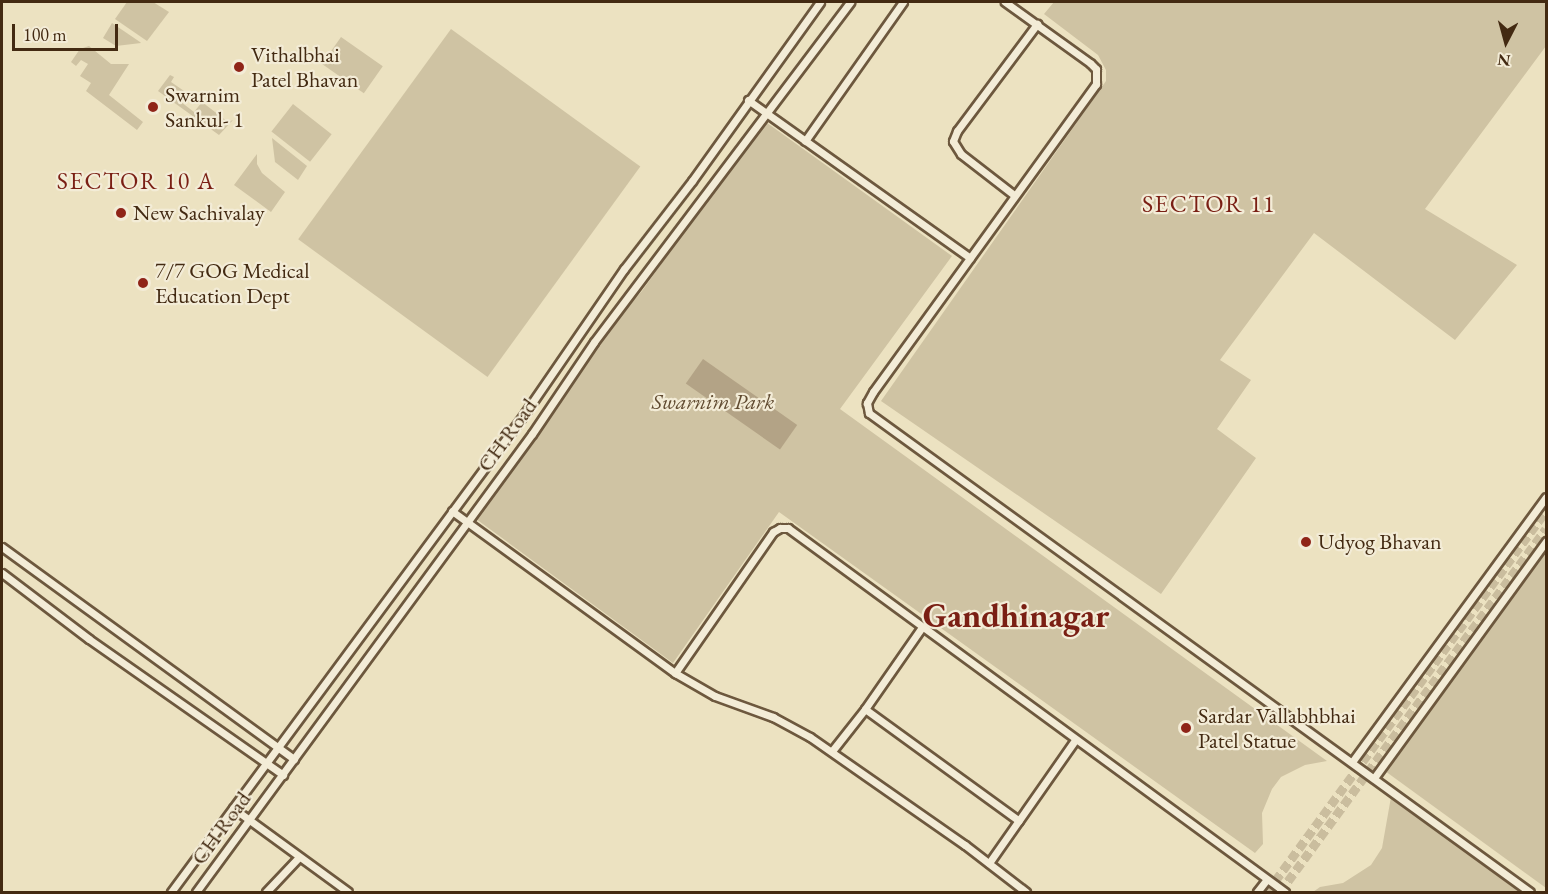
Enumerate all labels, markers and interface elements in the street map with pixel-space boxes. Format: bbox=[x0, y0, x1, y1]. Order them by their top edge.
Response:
scale bar bbox=[15, 12, 122, 50]
north arrow bbox=[1476, 12, 1536, 72]
text: 100 m bbox=[23, 23, 67, 46]
place label: Vithalbhai Patel Bhavan bbox=[251, 41, 358, 92]
text: N bbox=[1497, 49, 1512, 72]
marker: Vithalbhai Patel Bhavan bbox=[232, 60, 246, 74]
place label: Swarnim Sankul- 1 bbox=[165, 81, 244, 132]
marker: Swarnim Sankul- 1 bbox=[146, 100, 160, 114]
district label: SECTOR 10 A bbox=[57, 167, 215, 195]
district label: SECTOR 11 bbox=[1142, 190, 1276, 218]
place label: New Sachivalay bbox=[133, 200, 265, 226]
marker: New Sachivalay bbox=[114, 206, 128, 220]
place label: 7/7 GOG Medical Education Dept bbox=[155, 257, 310, 308]
marker: 7/7 GOG Medical Education Dept bbox=[136, 276, 150, 290]
park label: Swarnim Park bbox=[652, 389, 774, 415]
street label: CH Road bbox=[472, 393, 542, 477]
place label: Udyog Bhavan bbox=[1318, 529, 1442, 555]
marker: Udyog Bhavan bbox=[1299, 535, 1313, 549]
district label: Gandhinagar bbox=[923, 596, 1109, 636]
place label: Sardar Vallabhbhai Patel Statue bbox=[1198, 702, 1356, 754]
marker: Sardar Vallabhbhai Patel Statue bbox=[1179, 721, 1193, 735]
street label: CH Road bbox=[186, 786, 256, 870]

